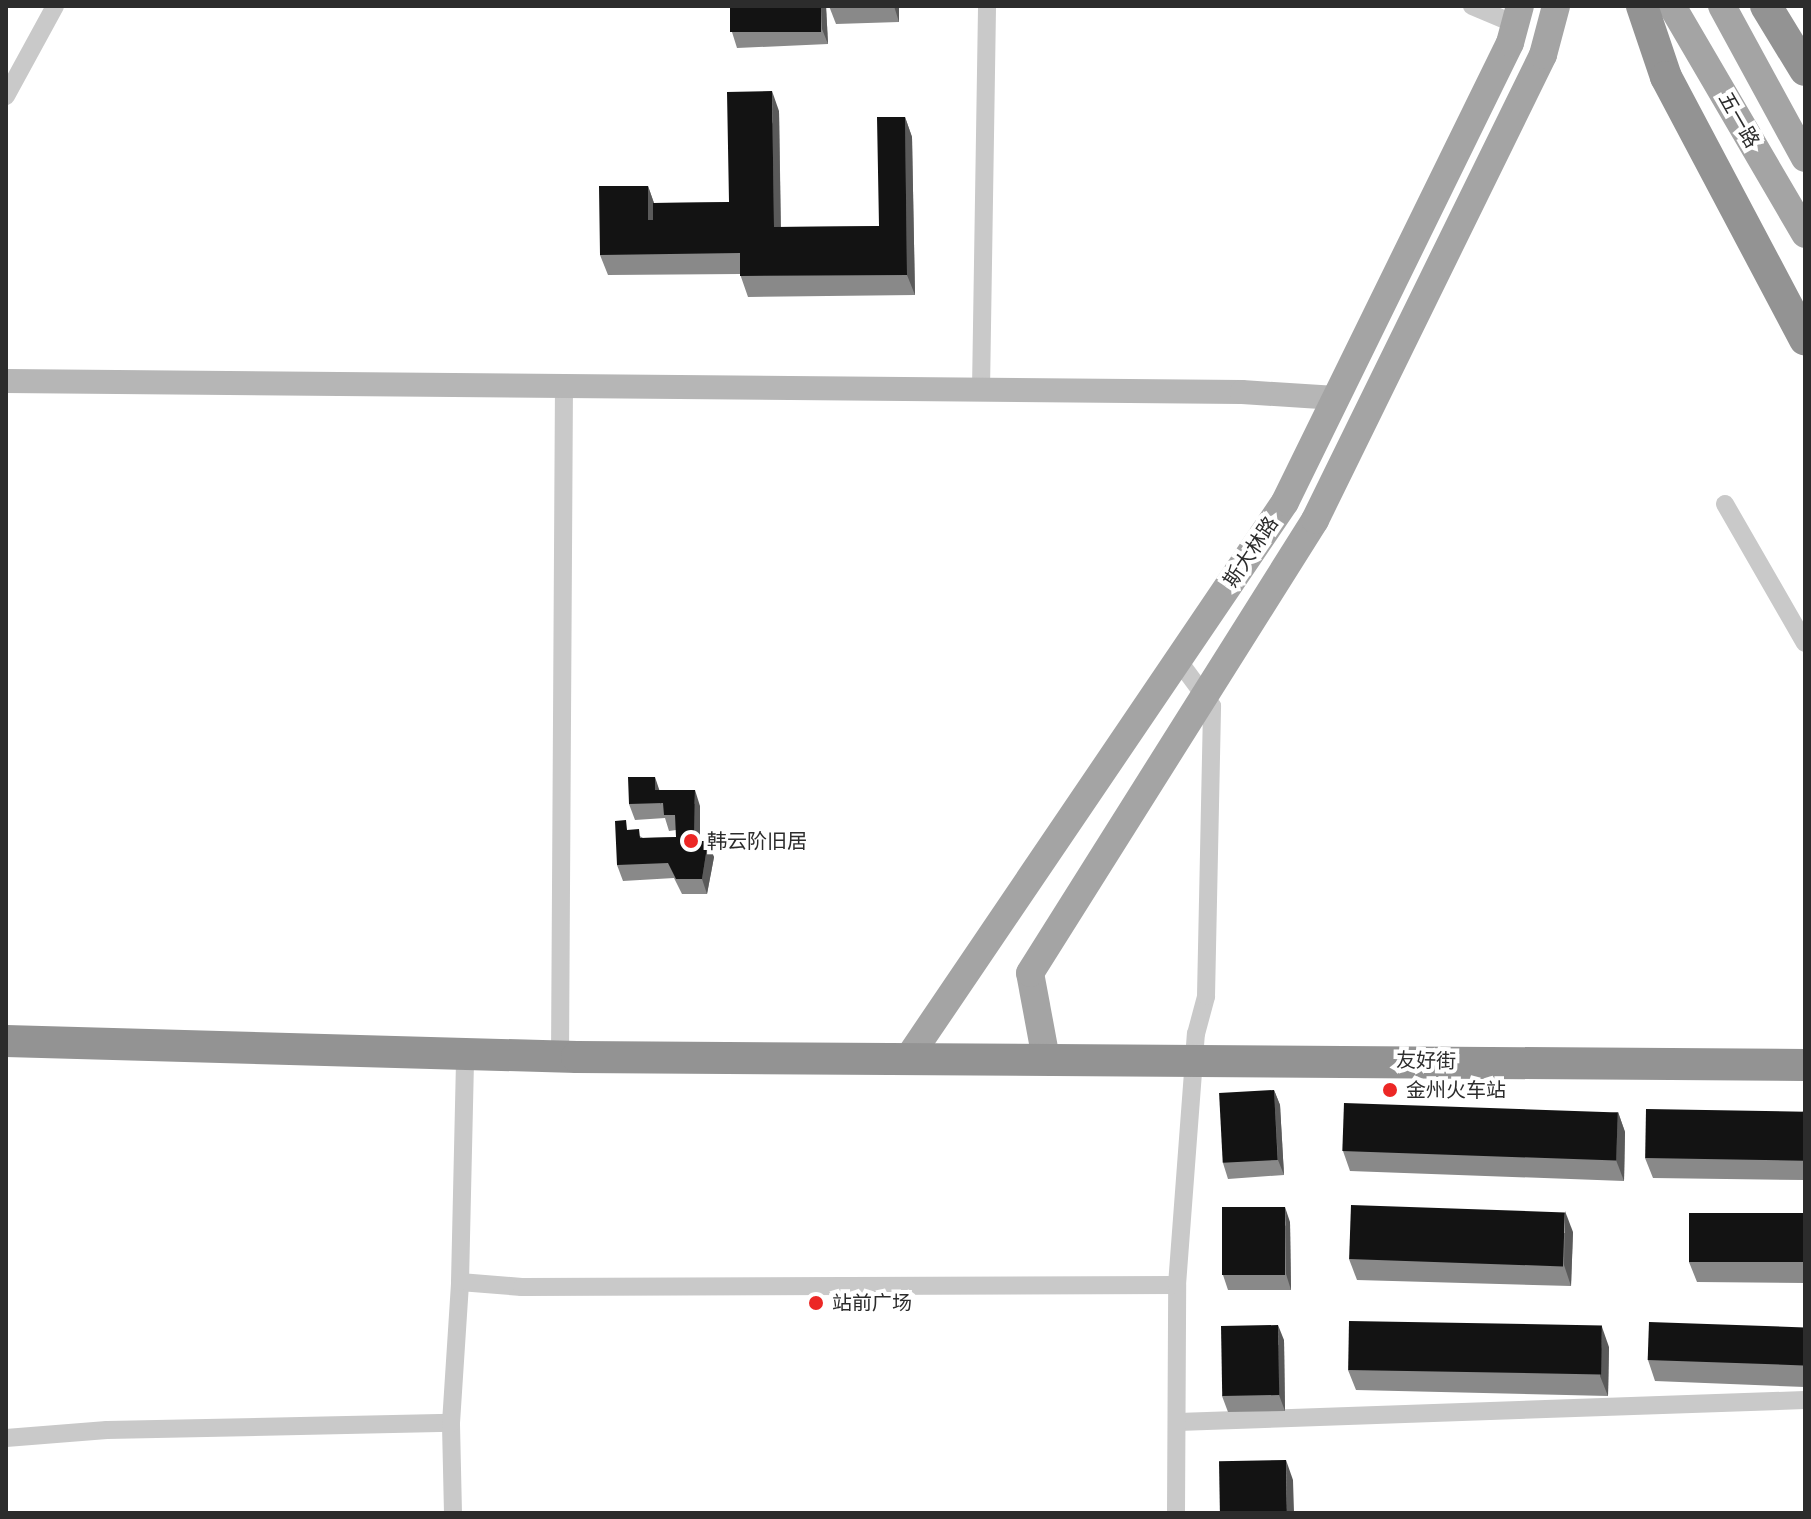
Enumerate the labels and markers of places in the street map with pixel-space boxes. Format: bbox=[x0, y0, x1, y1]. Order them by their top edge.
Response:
place label: 韩云阶旧居 bbox=[707, 829, 807, 853]
marker: 韩云阶旧居 bbox=[682, 832, 700, 850]
place label: 金州火车站 bbox=[1406, 1078, 1506, 1102]
marker: 金州火车站 bbox=[1381, 1081, 1399, 1099]
place label: 站前广场 bbox=[832, 1291, 912, 1315]
marker: 站前广场 bbox=[807, 1294, 825, 1312]

